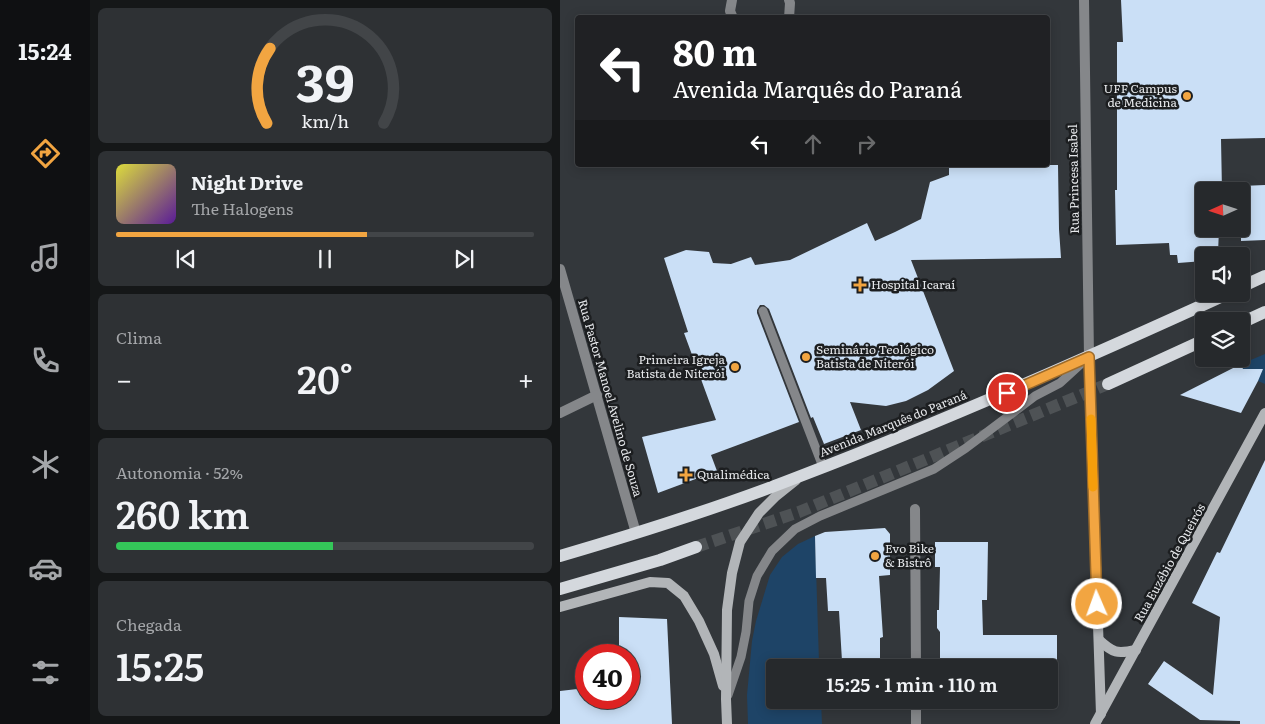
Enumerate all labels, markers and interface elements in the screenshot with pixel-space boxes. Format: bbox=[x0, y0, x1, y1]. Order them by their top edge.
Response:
text: 80 m bbox=[673, 25, 757, 77]
text: 15:24 bbox=[18, 34, 72, 67]
icon: left bbox=[590, 35, 655, 100]
text: 39 bbox=[296, 41, 354, 118]
text: Avenida Marquês do Paraná bbox=[673, 72, 962, 105]
place label: UFF Campus de Medicina bbox=[1104, 79, 1178, 111]
marker: UFF Campus de Medicina bbox=[1181, 90, 1193, 102]
text: km/h bbox=[301, 107, 349, 134]
street label: Rua Princesa Isabel bbox=[1063, 124, 1083, 234]
icon: left bbox=[746, 130, 774, 158]
icon: ahead bbox=[799, 130, 827, 158]
icon: right bbox=[852, 130, 880, 158]
icon: directions bbox=[28, 136, 63, 171]
text: Night Drive bbox=[191, 168, 303, 196]
north arrow bbox=[1195, 182, 1250, 238]
map controls bbox=[1195, 182, 1250, 367]
text: The Halogens bbox=[191, 196, 293, 220]
icon: music bbox=[28, 240, 63, 275]
icon: previous bbox=[172, 245, 200, 273]
icon: pause bbox=[311, 245, 339, 273]
icon: next bbox=[450, 245, 478, 273]
button: sound bbox=[1195, 247, 1250, 302]
place label: Hospital Icaraí bbox=[871, 275, 955, 293]
marker: Hospital Icaraí bbox=[853, 278, 867, 292]
street label: Rua Pastor Manoel Avelino de Souza bbox=[574, 297, 648, 499]
button: layers bbox=[1195, 312, 1250, 367]
text: Clima bbox=[116, 325, 162, 349]
place label: Seminário Teológico Batista de Niterói bbox=[816, 340, 934, 372]
icon: phone bbox=[28, 343, 63, 378]
text: 20° bbox=[297, 349, 353, 406]
place label: Primeira Igreja Batista de Niterói bbox=[627, 350, 726, 382]
marker: Seminário Teológico Batista de Niterói bbox=[800, 351, 812, 363]
text: − bbox=[116, 357, 132, 399]
text: + bbox=[518, 357, 534, 399]
marker: Primeira Igreja Batista de Niterói bbox=[729, 361, 741, 373]
pin bbox=[986, 372, 1028, 414]
icon: arrive bbox=[993, 379, 1021, 407]
street label: Avenida Marquês do Paraná bbox=[816, 385, 970, 461]
icon: climate bbox=[28, 447, 63, 482]
text: Autonomia · 52% bbox=[116, 460, 243, 484]
place label: Qualimédica bbox=[697, 465, 770, 483]
marker: Qualimédica bbox=[679, 468, 693, 482]
text: 260 km bbox=[116, 484, 250, 541]
street label: Rua Euzébio de Queirós bbox=[1129, 500, 1209, 625]
place label: Evo Bike & Bistrô bbox=[885, 539, 934, 571]
marker: Evo Bike & Bistrô bbox=[869, 550, 881, 562]
icon: car bbox=[28, 551, 63, 586]
position arrow bbox=[1070, 577, 1122, 629]
text: Chegada bbox=[116, 612, 182, 636]
text: 15:25 bbox=[116, 636, 204, 693]
speed limit sign: 40 bbox=[575, 644, 640, 709]
icon: filters bbox=[28, 655, 63, 690]
text: 15:25 · 1 min · 110 m bbox=[826, 670, 998, 698]

